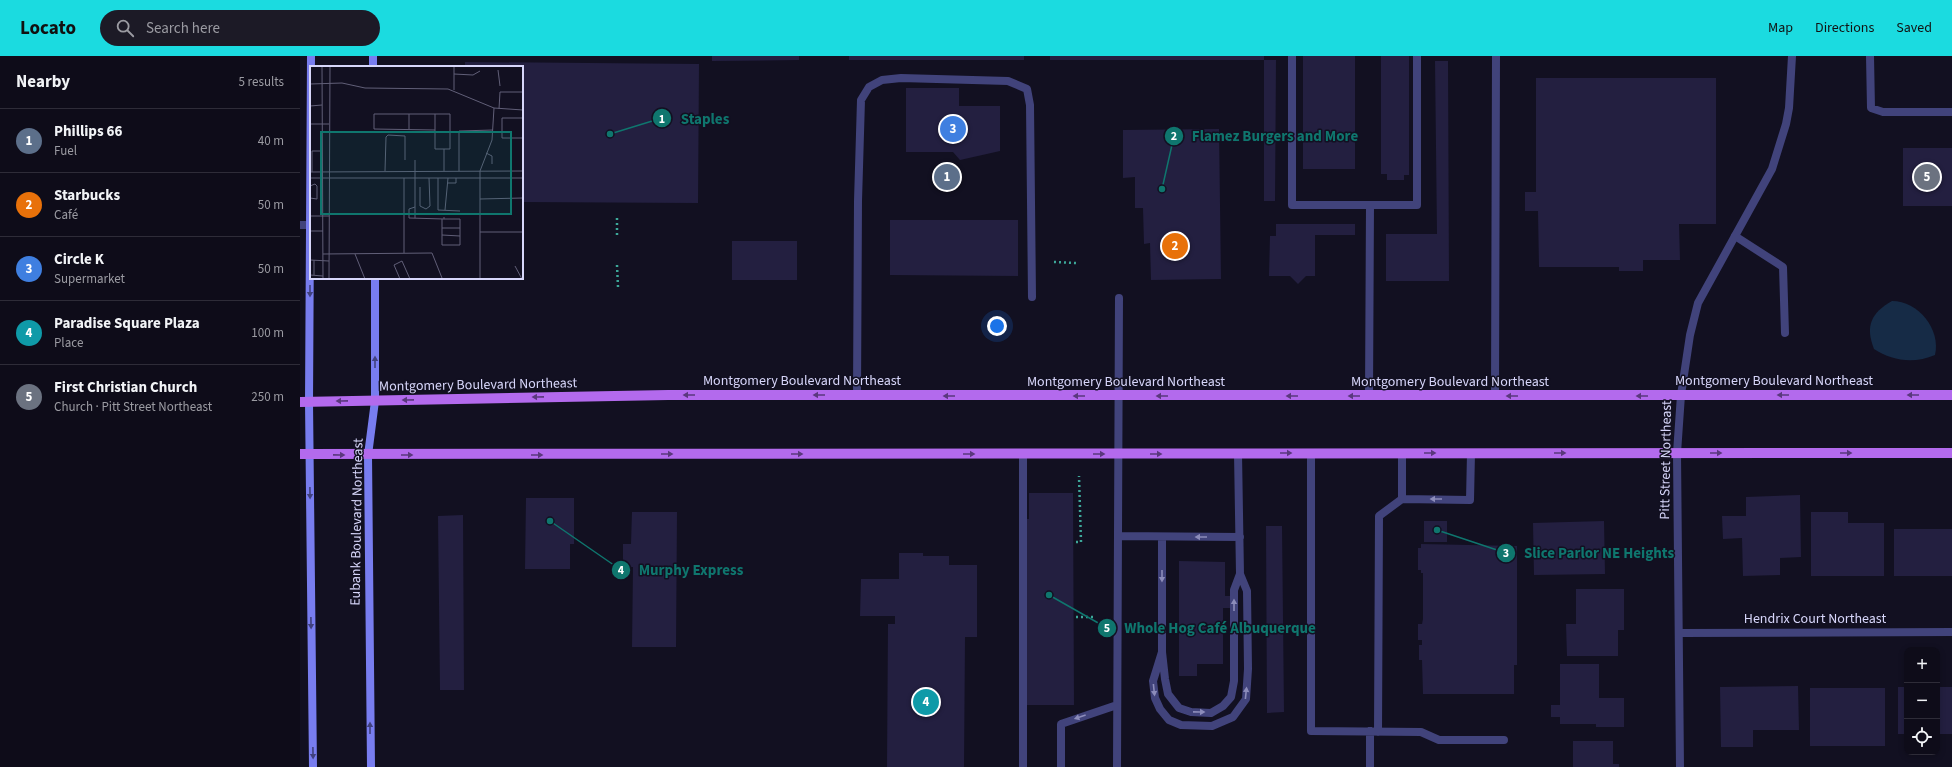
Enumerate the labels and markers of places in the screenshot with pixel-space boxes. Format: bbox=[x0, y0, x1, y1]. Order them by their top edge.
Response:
callout: Staples bbox=[652, 105, 737, 132]
pin: 3 bbox=[940, 114, 966, 144]
callout: Flamez Burgers and More bbox=[1164, 122, 1367, 149]
pin: 1 bbox=[934, 162, 960, 192]
pin: 5 bbox=[1914, 162, 1940, 192]
pin: 2 bbox=[1162, 231, 1188, 261]
callout: Slice Parlor NE Heights bbox=[1496, 539, 1682, 566]
callout: Murphy Express bbox=[611, 556, 752, 583]
callout: Whole Hog Café Albuquerque bbox=[1097, 614, 1324, 641]
pin: 4 bbox=[913, 687, 939, 717]

